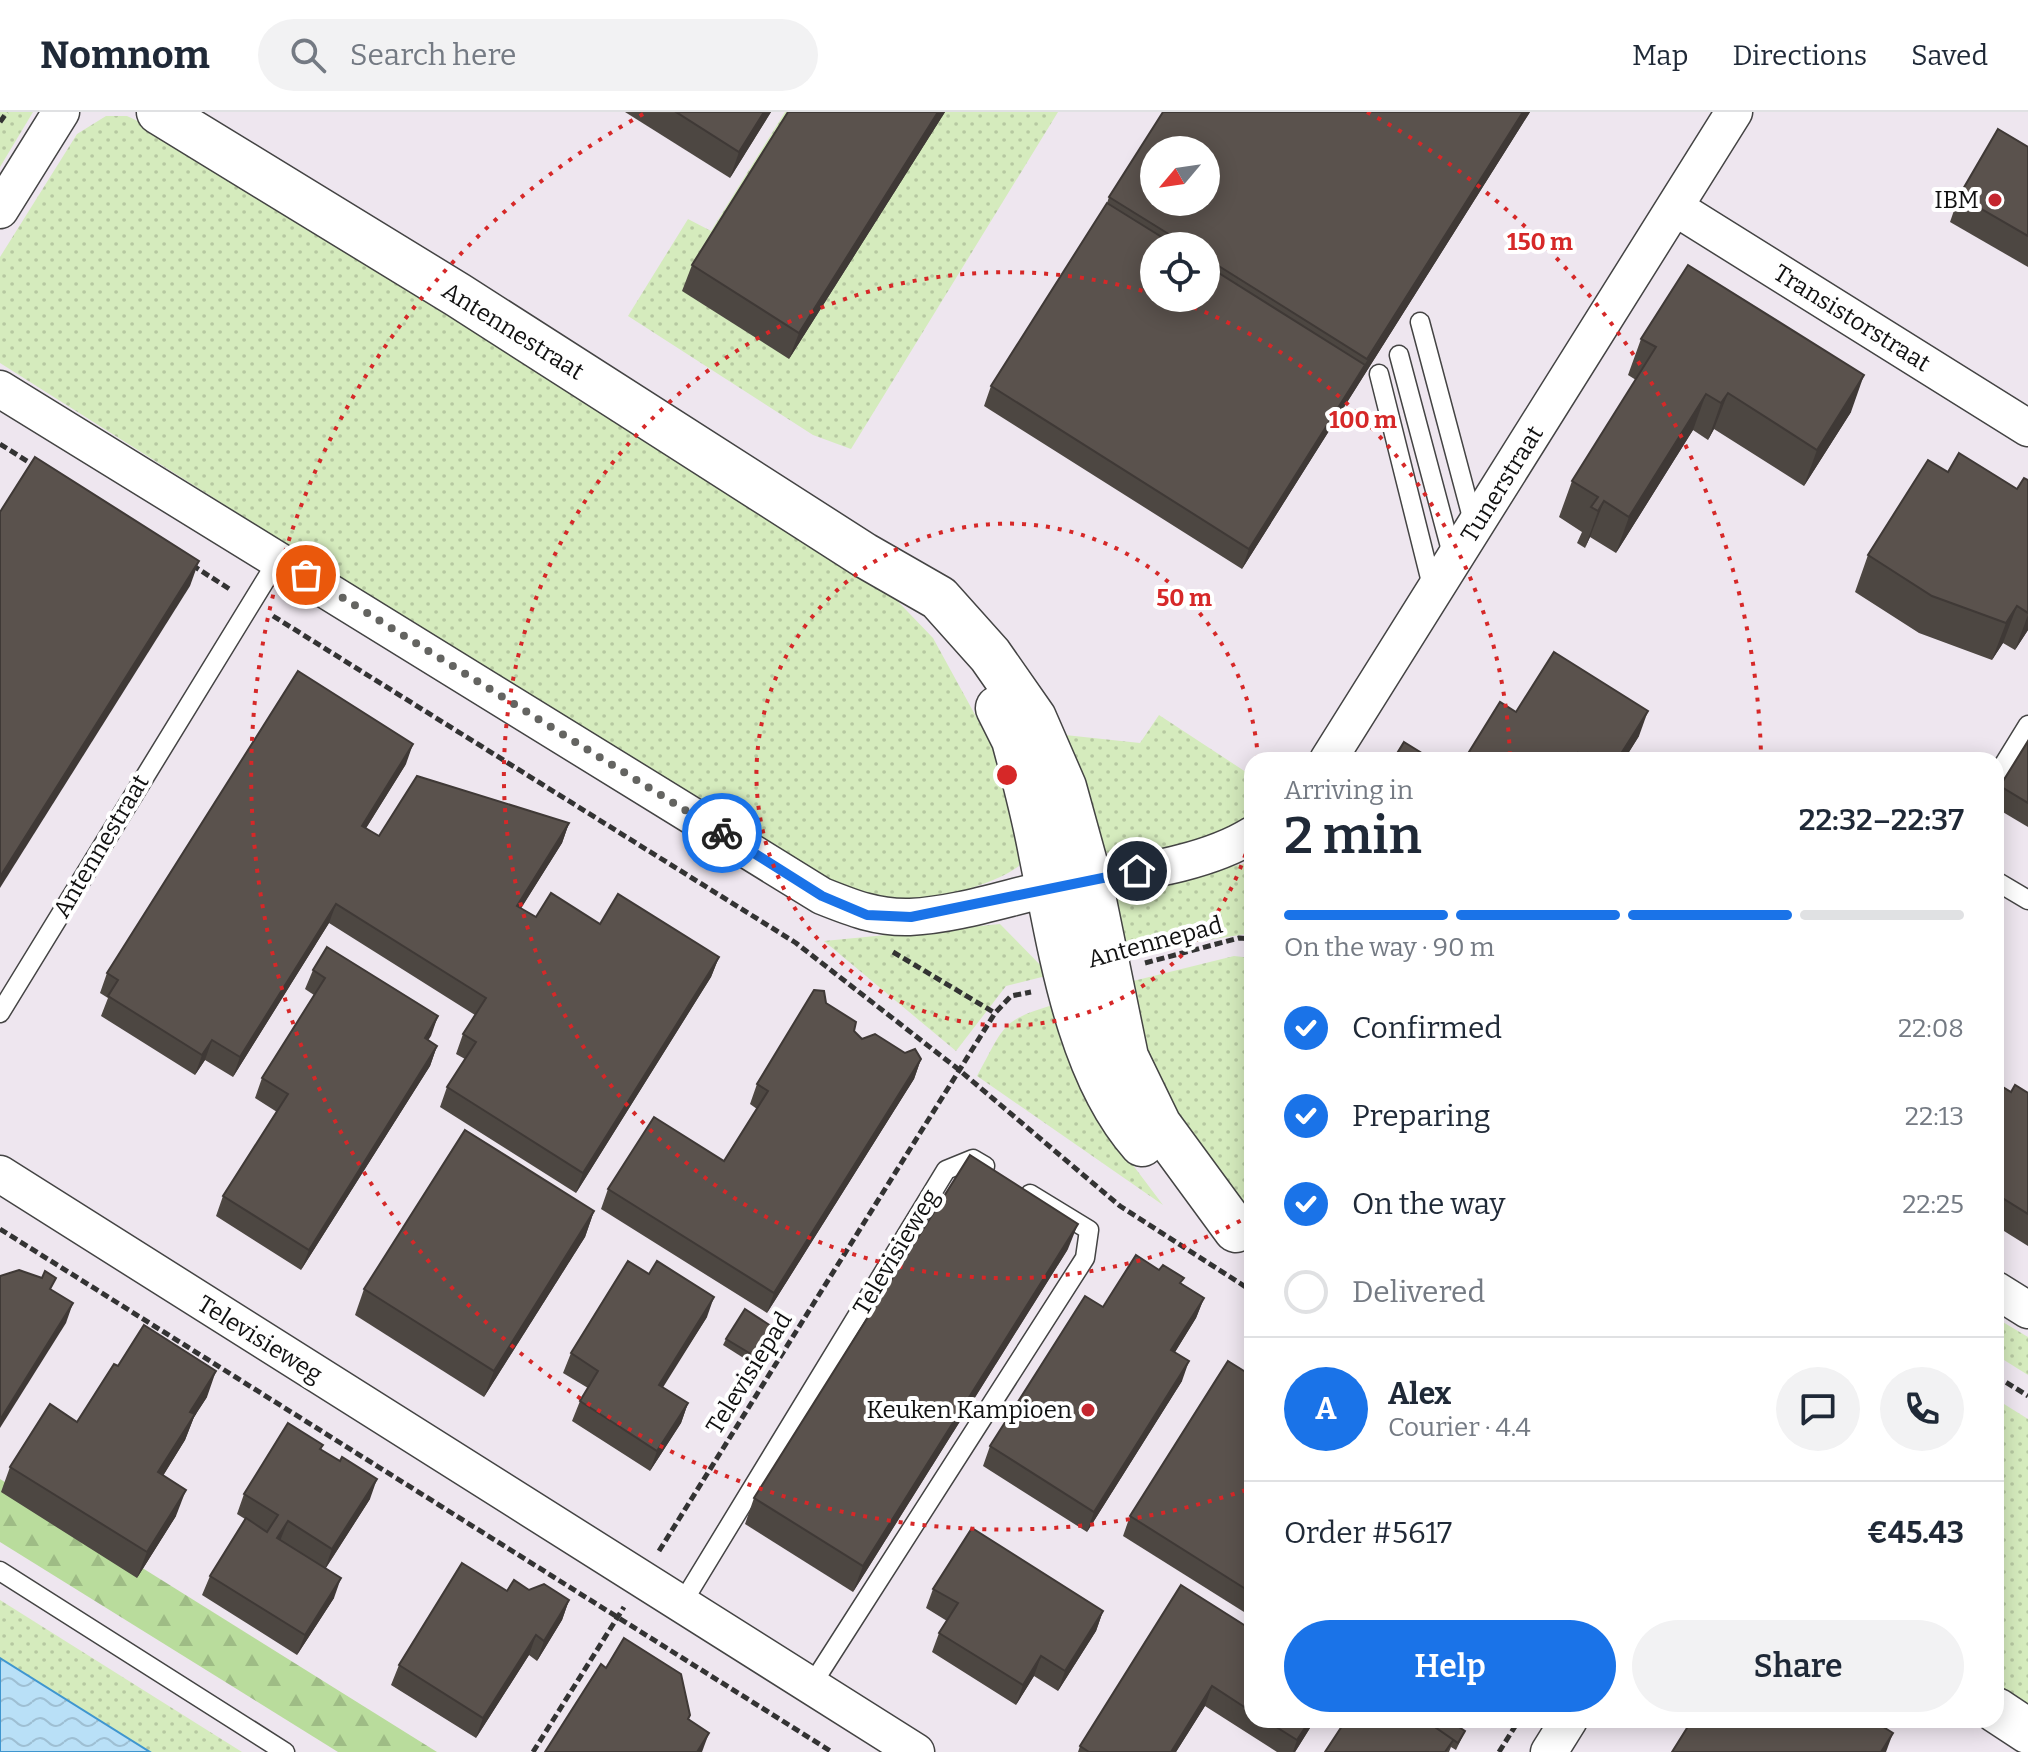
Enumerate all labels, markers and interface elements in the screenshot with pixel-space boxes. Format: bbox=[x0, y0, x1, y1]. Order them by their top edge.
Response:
search box bbox=[258, 19, 818, 91]
text: Nomnom bbox=[40, 32, 210, 78]
icon: search bbox=[286, 33, 330, 77]
text: Search here bbox=[350, 37, 516, 73]
text: Map bbox=[1632, 39, 1688, 72]
text: Directions bbox=[1732, 39, 1867, 72]
text: Saved bbox=[1911, 39, 1988, 72]
north arrow bbox=[1140, 136, 1220, 216]
map controls bbox=[1140, 136, 1220, 312]
place label: IBM bbox=[1934, 186, 1979, 214]
marker: IBM bbox=[1986, 191, 2004, 209]
text: 150 m bbox=[1507, 228, 1573, 256]
button: locate bbox=[1140, 232, 1220, 312]
street label: Transistorstraat bbox=[1769, 259, 1936, 378]
street label: Antennestraat bbox=[437, 276, 589, 386]
text: 100 m bbox=[1329, 406, 1397, 434]
street label: Tunerstraat bbox=[1455, 420, 1549, 547]
pin bbox=[272, 541, 340, 609]
icon: bag bbox=[284, 553, 328, 597]
text: 50 m bbox=[1156, 584, 1212, 612]
centre of rings bbox=[993, 761, 1021, 789]
street label: Antennestraat bbox=[47, 769, 155, 923]
text: Arriving in bbox=[1284, 775, 1413, 806]
courier bbox=[682, 793, 762, 873]
text: 22:32–22:37 bbox=[1799, 802, 1964, 838]
text: 2 min bbox=[1284, 804, 1422, 867]
icon: bike bbox=[700, 811, 744, 855]
pin bbox=[1103, 837, 1171, 905]
icon: home bbox=[1115, 849, 1159, 893]
street label: Antennepad bbox=[1085, 911, 1225, 973]
text: On the way · 90 m bbox=[1284, 932, 1495, 963]
icon: check bbox=[1284, 1006, 1328, 1050]
text: Confirmed bbox=[1352, 1010, 1502, 1046]
text: 22:08 bbox=[1898, 1013, 1964, 1044]
icon: check bbox=[1284, 1094, 1328, 1138]
text: Preparing bbox=[1352, 1098, 1490, 1134]
text: 22:13 bbox=[1905, 1101, 1964, 1132]
icon: check bbox=[1284, 1182, 1328, 1226]
street label: Televisieweg bbox=[847, 1184, 945, 1320]
text: On the way bbox=[1352, 1186, 1505, 1222]
text: 22:25 bbox=[1902, 1189, 1964, 1220]
text: Delivered bbox=[1352, 1274, 1485, 1310]
street label: Televisieweg bbox=[192, 1290, 328, 1388]
street label: Televisiepad bbox=[700, 1307, 798, 1439]
button: chat bbox=[1776, 1367, 1860, 1451]
button: phone bbox=[1880, 1367, 1964, 1451]
text: Alex bbox=[1388, 1376, 1451, 1412]
text: A bbox=[1315, 1391, 1337, 1427]
place label: Keuken Kampioen bbox=[867, 1396, 1072, 1424]
marker: Keuken Kampioen bbox=[1079, 1401, 1097, 1419]
text: Courier · 4.4 bbox=[1388, 1412, 1531, 1443]
text: Order #5617 bbox=[1284, 1515, 1452, 1551]
text: €45.43 bbox=[1867, 1515, 1964, 1551]
button: Help bbox=[1284, 1620, 1616, 1712]
button: Share bbox=[1632, 1620, 1964, 1712]

